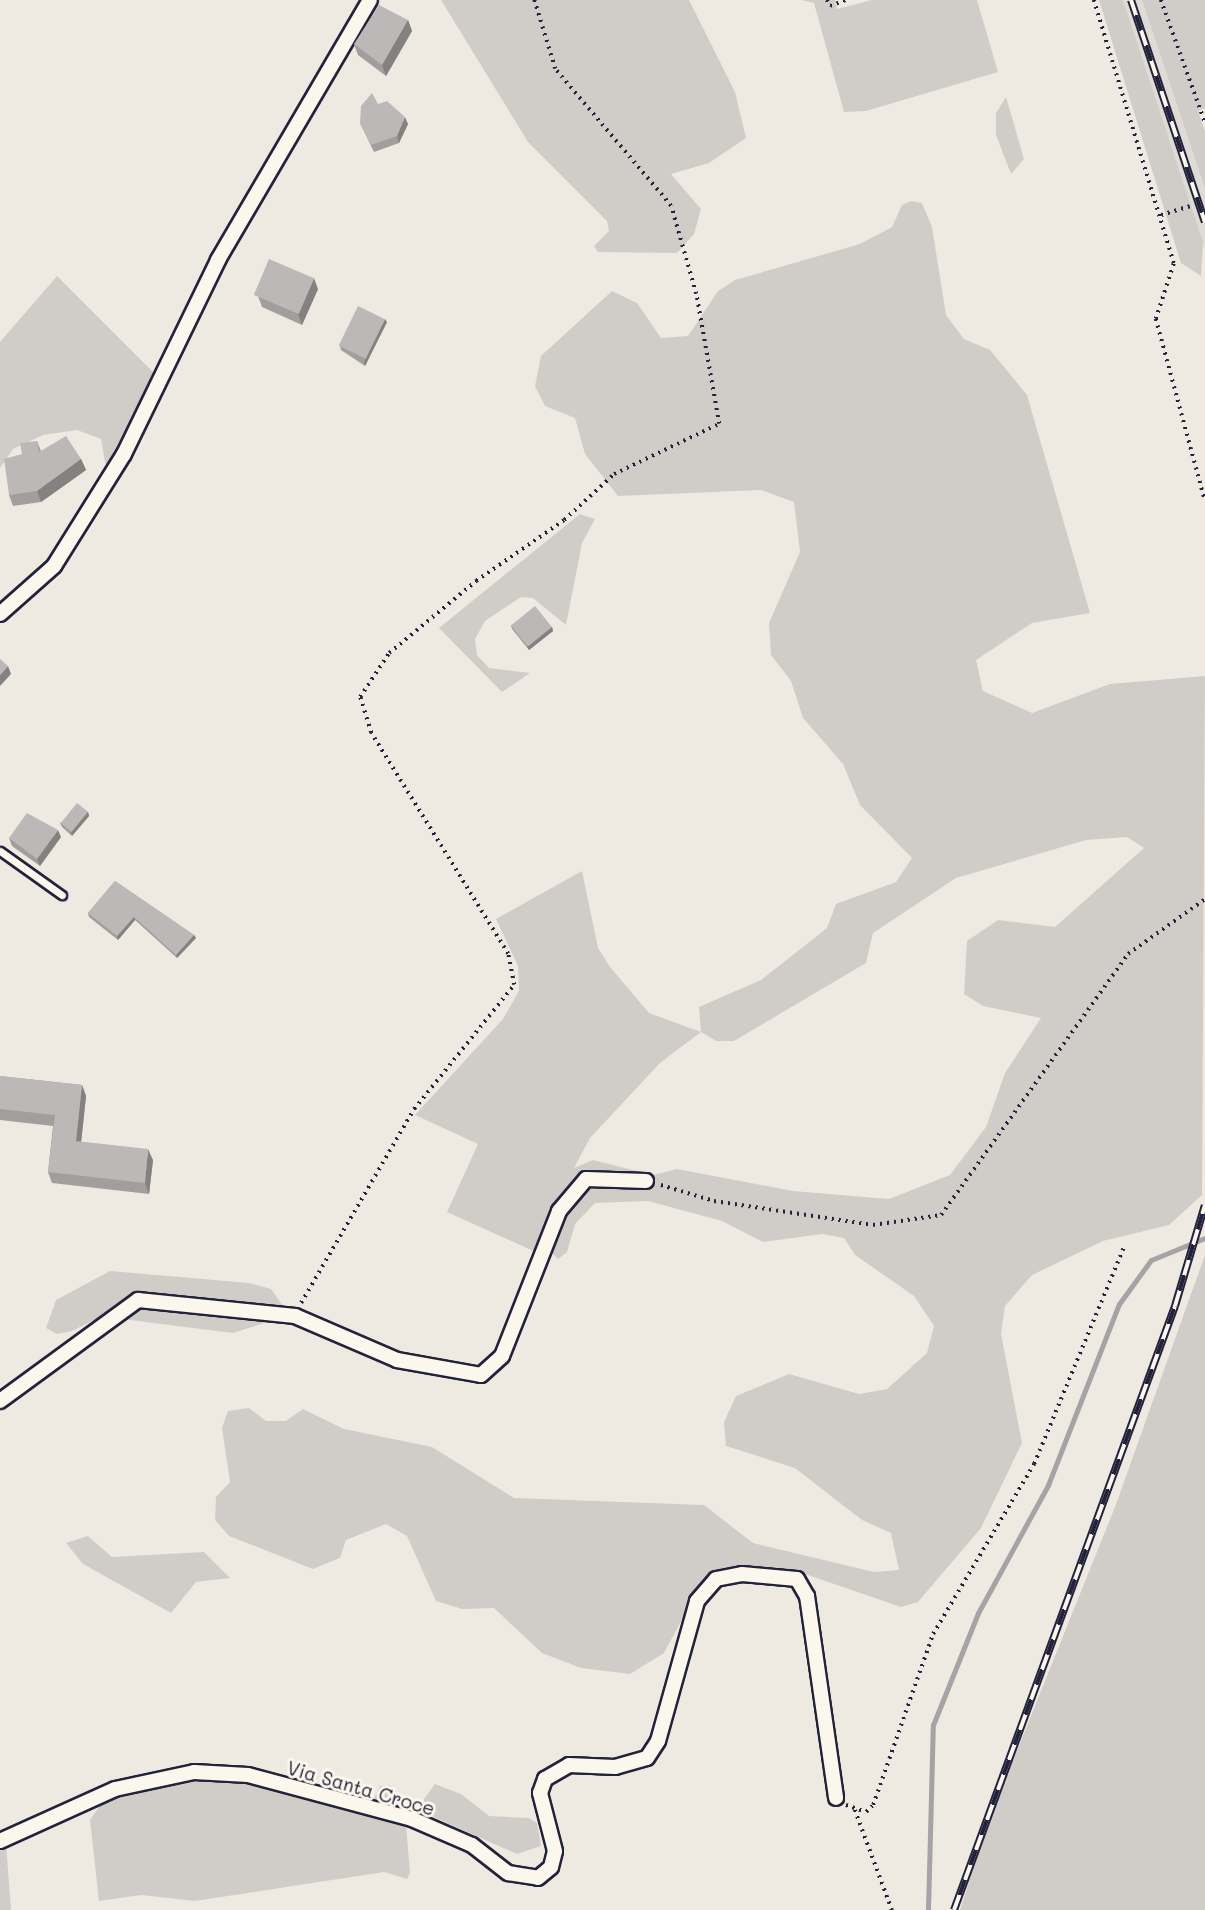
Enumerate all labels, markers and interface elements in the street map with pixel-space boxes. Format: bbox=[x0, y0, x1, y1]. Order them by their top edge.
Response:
street label: Via Santa Croce bbox=[285, 1756, 437, 1820]

